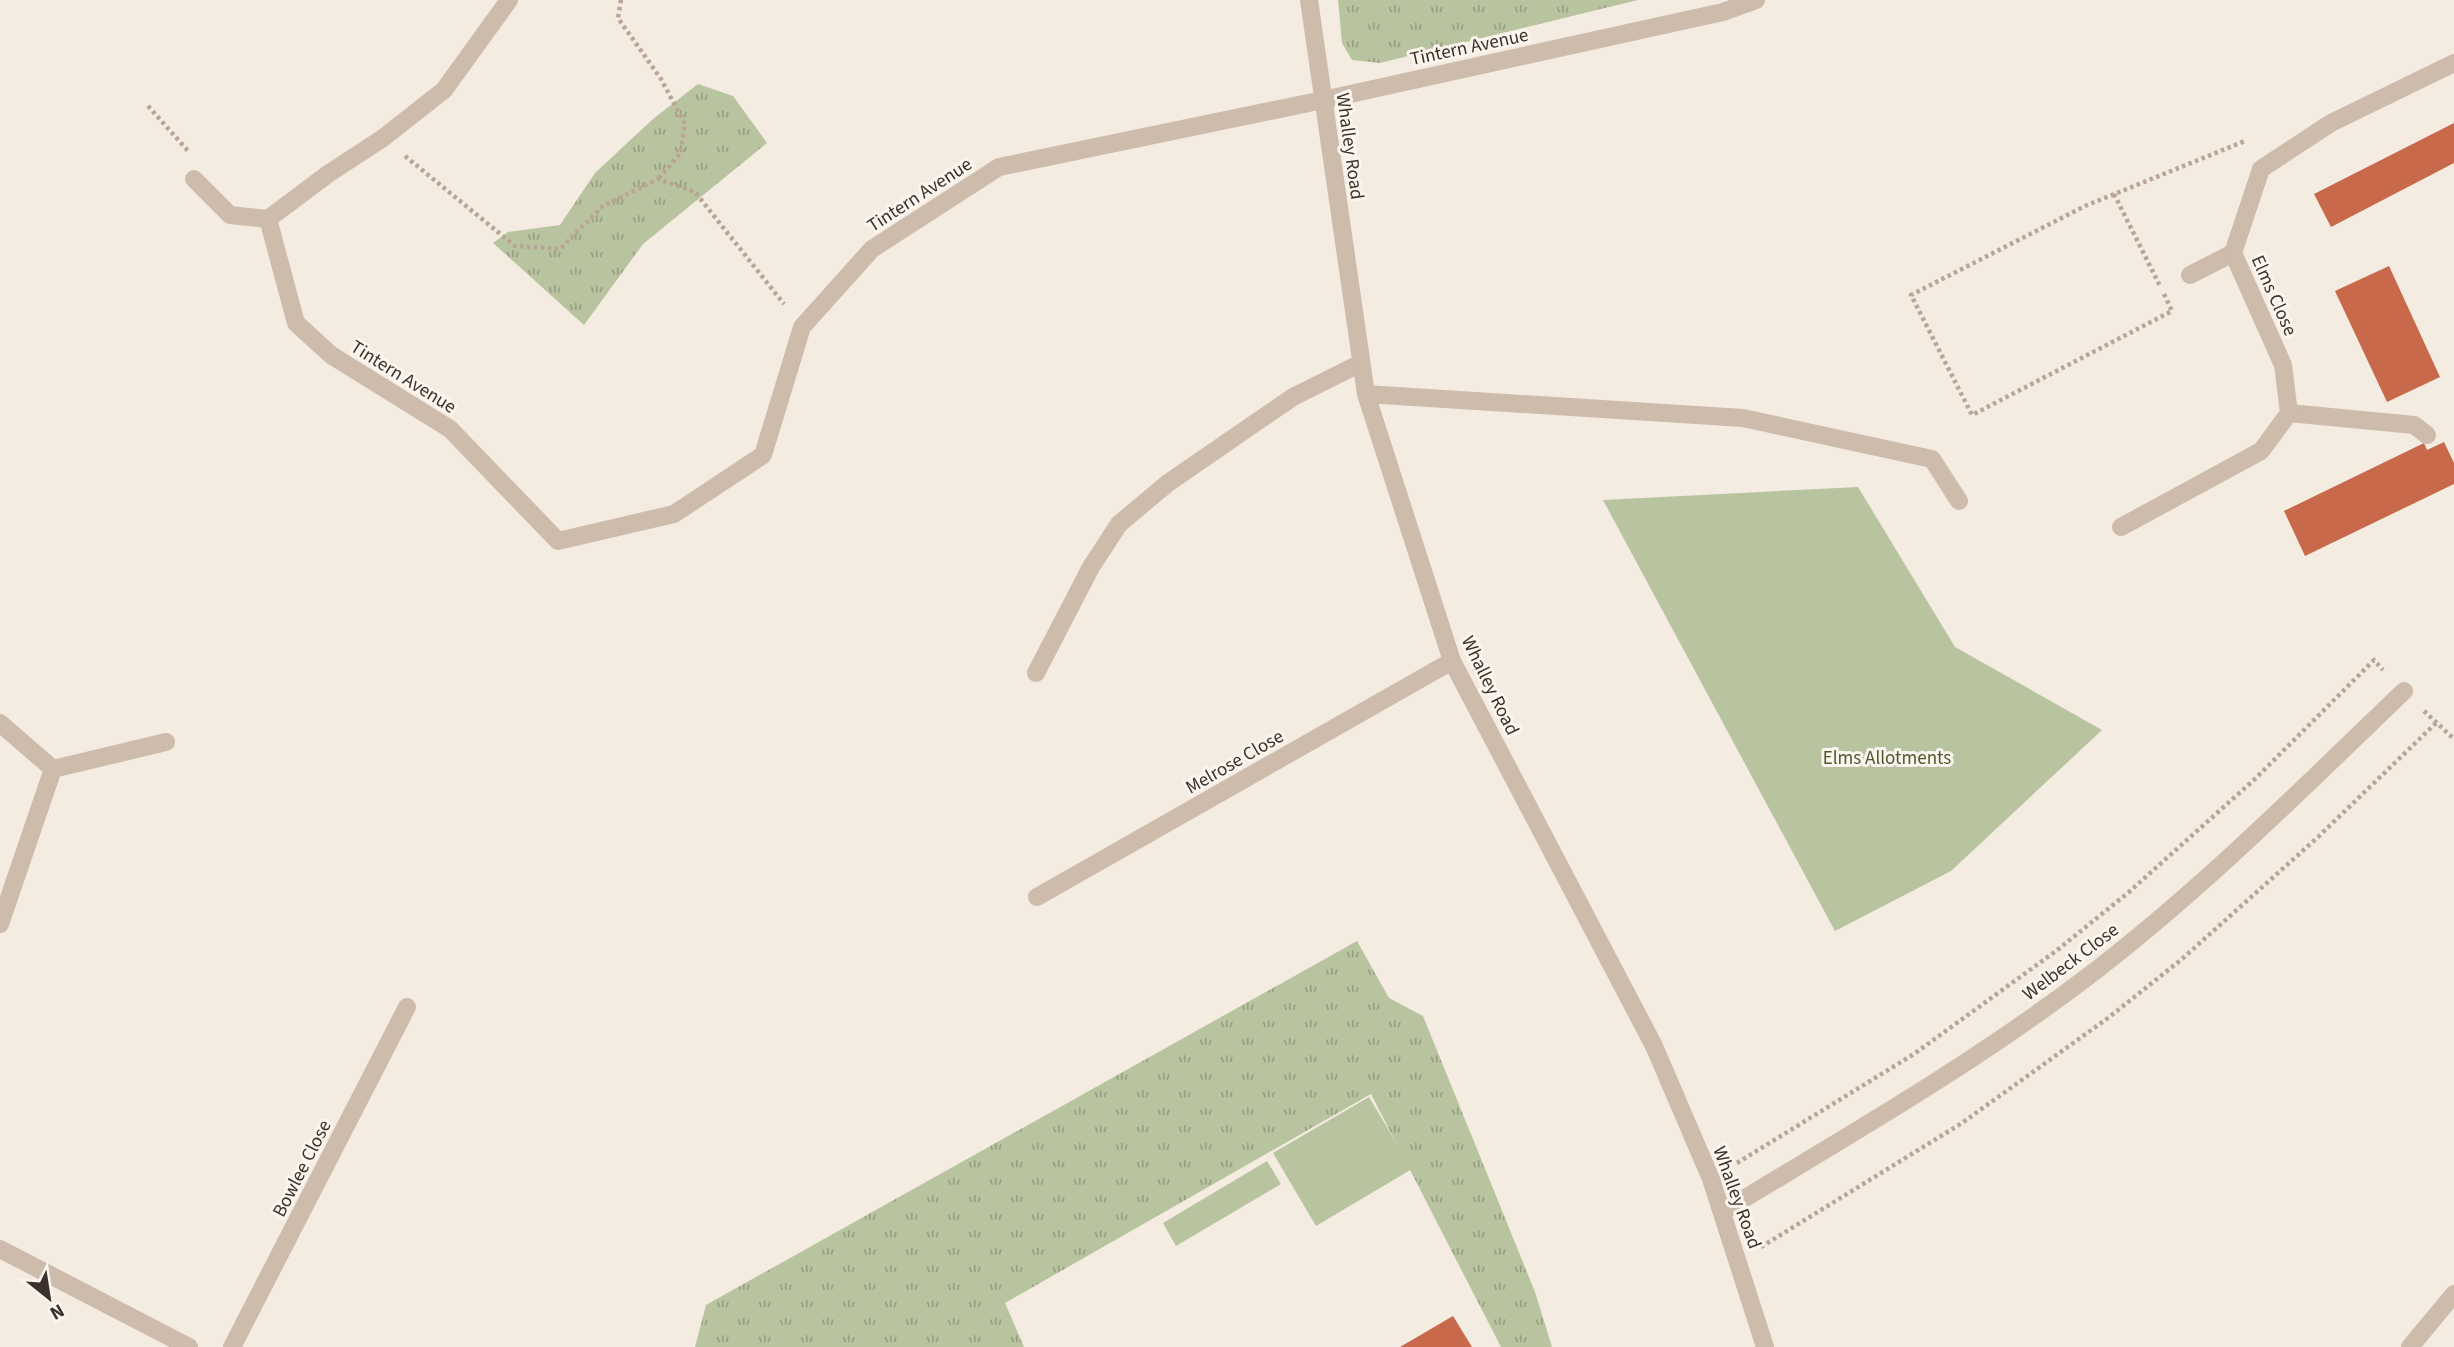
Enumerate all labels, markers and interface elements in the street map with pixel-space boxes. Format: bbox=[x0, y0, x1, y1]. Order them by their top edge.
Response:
street label: Tintern Avenue bbox=[1408, 22, 1531, 73]
street label: Whalley Road bbox=[1329, 91, 1370, 201]
street label: Tintern Avenue bbox=[862, 151, 978, 239]
street label: Elms Close bbox=[2244, 251, 2303, 340]
street label: Tintern Avenue bbox=[345, 334, 461, 421]
street label: Whalley Road bbox=[1454, 631, 1525, 740]
street label: Melrose Close bbox=[1181, 723, 1289, 801]
park label: Elms Allotments bbox=[1823, 745, 1951, 772]
street label: Welbeck Close bbox=[2017, 917, 2125, 1007]
street label: Bowlee Close bbox=[266, 1115, 338, 1222]
street label: Whalley Road bbox=[1706, 1142, 1768, 1253]
north arrow bbox=[14, 1263, 84, 1333]
text: N bbox=[45, 1297, 69, 1326]

